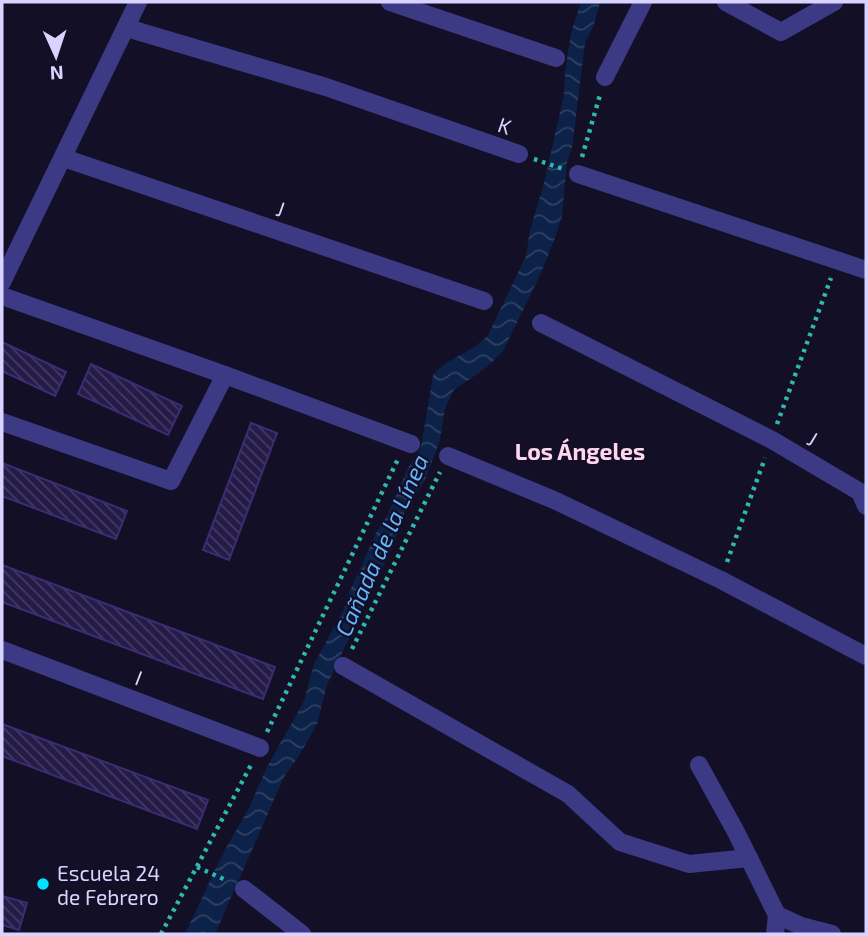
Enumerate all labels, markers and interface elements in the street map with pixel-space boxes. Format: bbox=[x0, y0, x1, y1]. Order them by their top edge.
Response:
north arrow bbox=[21, 21, 91, 91]
text: N bbox=[49, 62, 64, 85]
street label: K bbox=[495, 111, 515, 139]
street label: J bbox=[274, 195, 288, 221]
street label: J bbox=[804, 425, 822, 451]
district label: Los Ángeles bbox=[515, 437, 645, 465]
water label: Cañada de la Línea bbox=[328, 450, 434, 640]
street label: I bbox=[132, 664, 146, 690]
place label: Escuela 24 de Febrero bbox=[57, 860, 160, 909]
marker: Escuela 24 de Febrero bbox=[35, 876, 51, 892]

